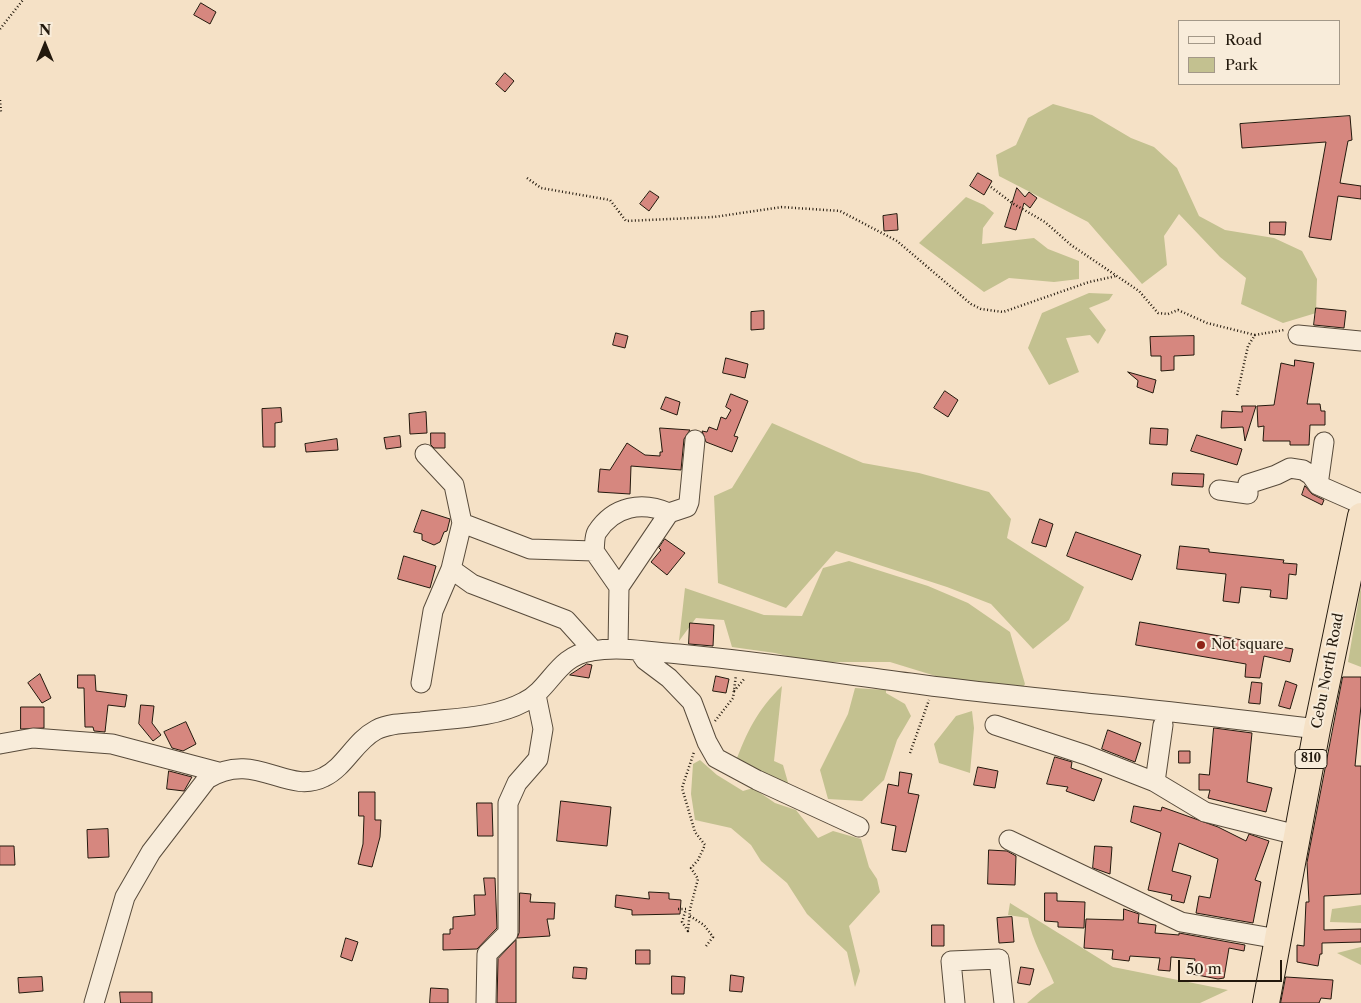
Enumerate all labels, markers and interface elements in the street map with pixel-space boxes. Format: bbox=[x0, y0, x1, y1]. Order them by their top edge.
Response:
north arrow bbox=[20, 20, 70, 70]
legend bbox=[1178, 20, 1341, 85]
text: N bbox=[39, 21, 51, 39]
text: Road bbox=[1225, 30, 1262, 49]
text: Park bbox=[1225, 55, 1258, 74]
street label: Cebu North Road bbox=[1309, 612, 1347, 730]
place label: Not square bbox=[1211, 637, 1284, 653]
marker: Not square bbox=[1195, 639, 1207, 651]
road number: 810 bbox=[1295, 750, 1327, 769]
scale bar bbox=[1181, 950, 1285, 982]
text: 50 m bbox=[1186, 959, 1222, 978]

